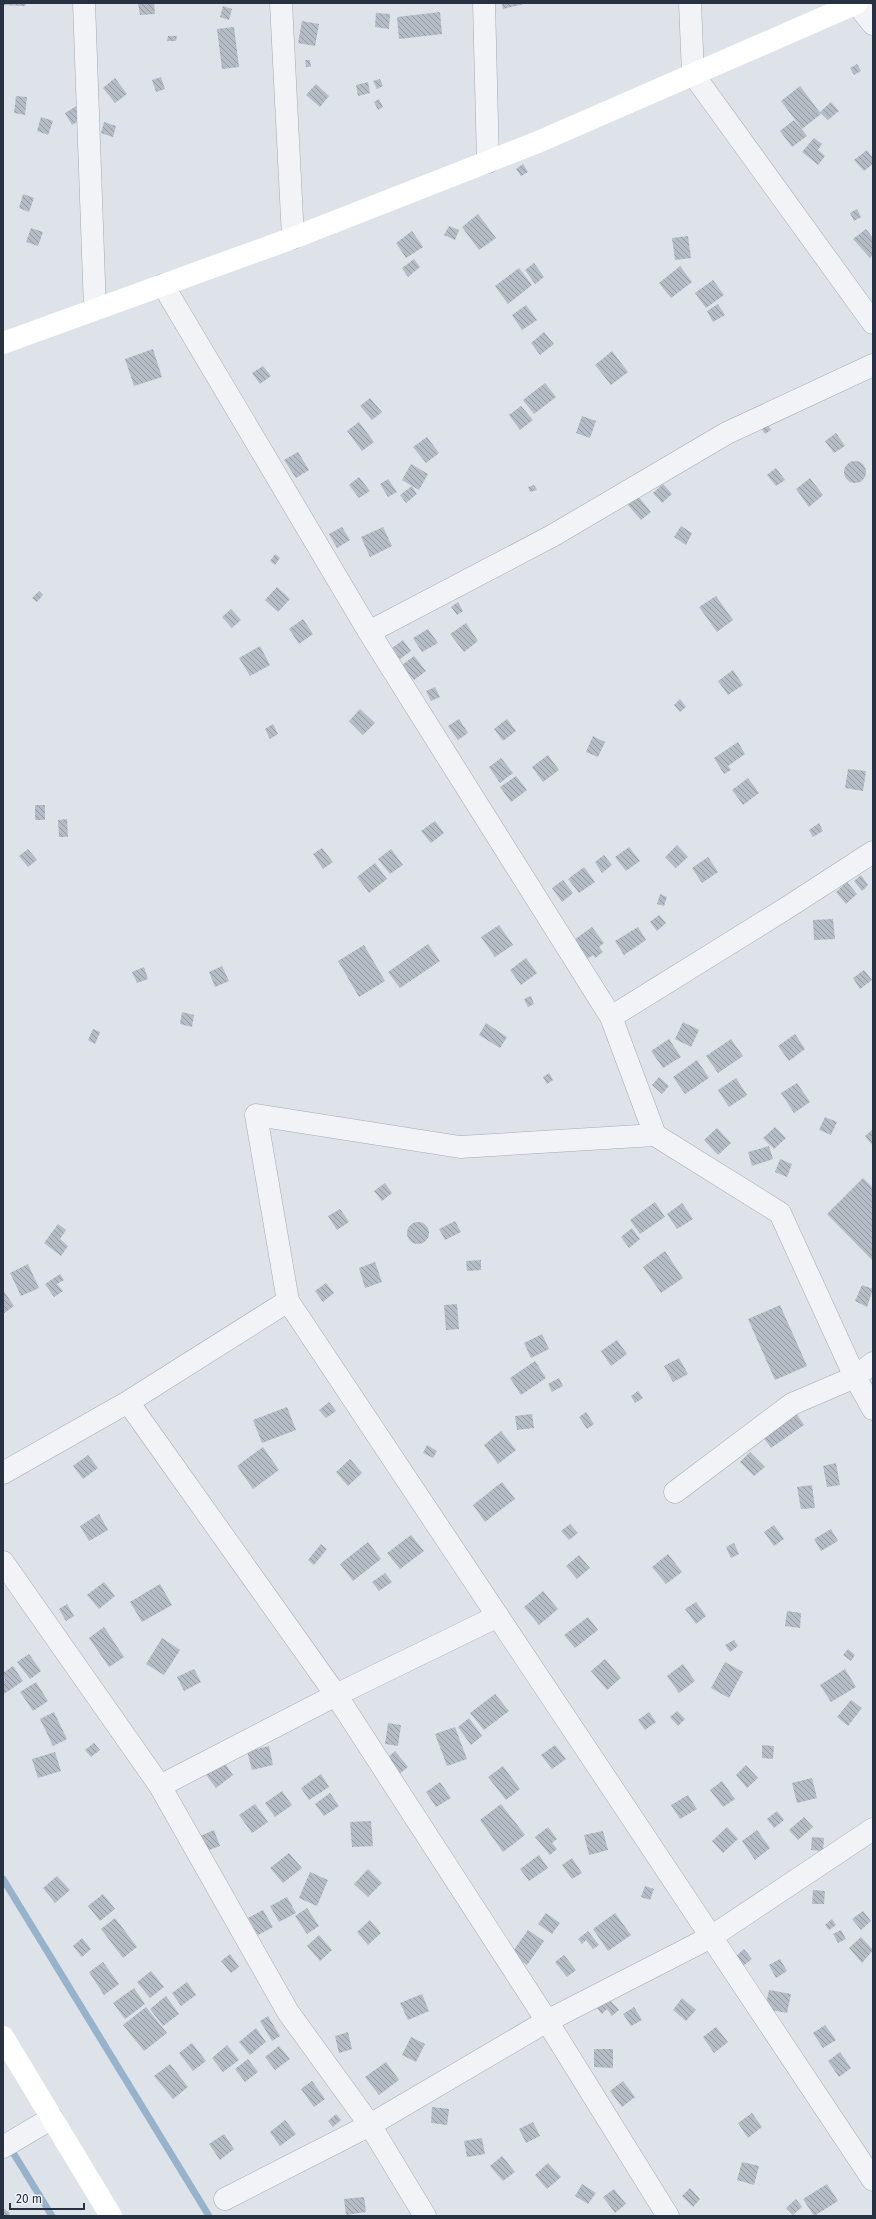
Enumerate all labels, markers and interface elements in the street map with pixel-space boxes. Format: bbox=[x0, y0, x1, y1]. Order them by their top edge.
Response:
scale bar bbox=[10, 2185, 84, 2211]
text: 20 m bbox=[16, 2192, 42, 2206]

